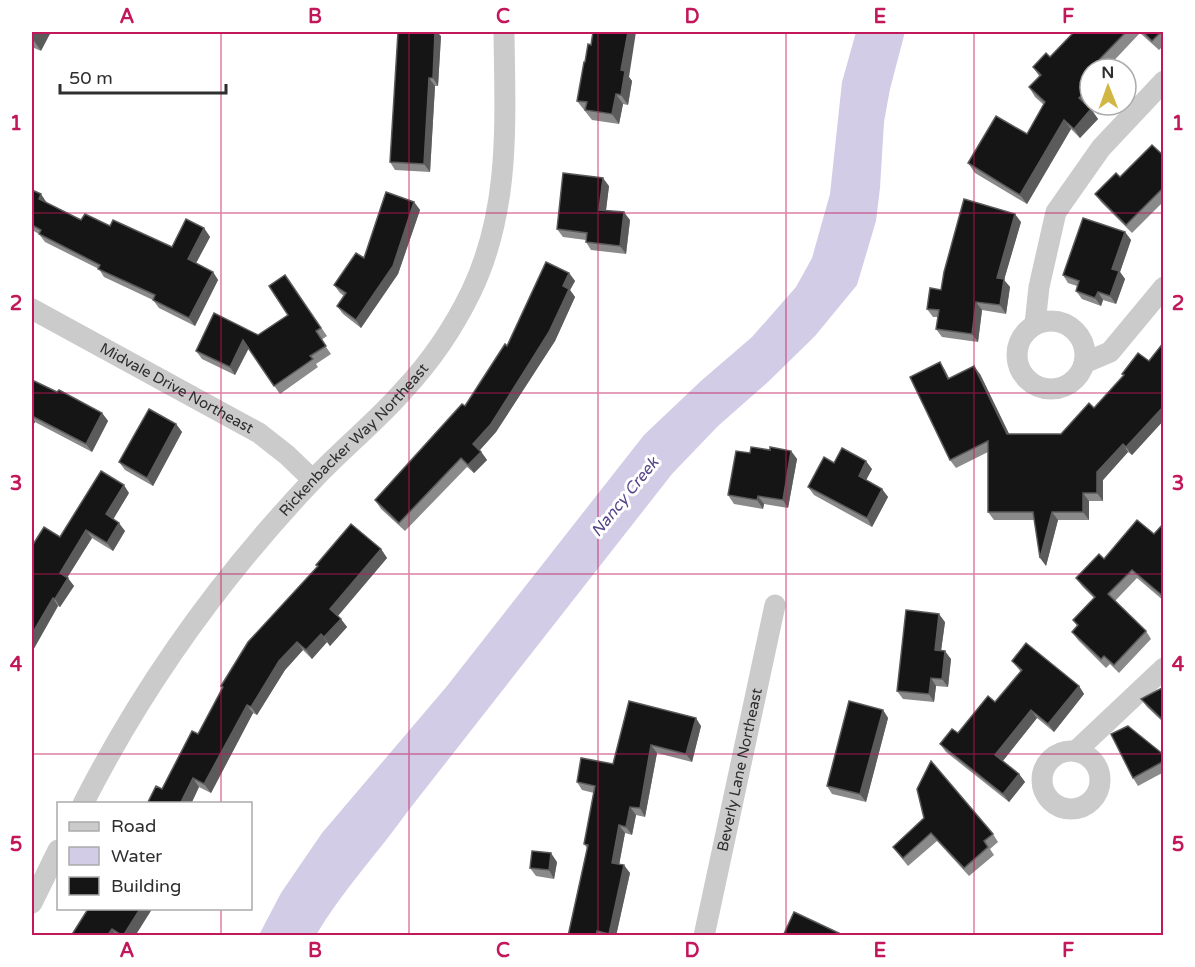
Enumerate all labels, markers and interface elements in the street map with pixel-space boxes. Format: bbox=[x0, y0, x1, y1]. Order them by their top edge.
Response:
text: A bbox=[120, 5, 135, 29]
text: B bbox=[308, 5, 322, 29]
text: C bbox=[496, 5, 510, 29]
text: D bbox=[684, 5, 700, 29]
text: E bbox=[874, 5, 887, 29]
text: F bbox=[1062, 5, 1074, 29]
scale bar bbox=[60, 57, 226, 95]
north arrow bbox=[1078, 57, 1138, 117]
text: N bbox=[1101, 63, 1114, 83]
text: 50 m bbox=[69, 67, 113, 89]
text: 1 bbox=[10, 112, 22, 136]
text: 1 bbox=[1172, 112, 1184, 136]
text: 2 bbox=[10, 292, 22, 316]
text: 2 bbox=[1172, 292, 1184, 316]
street label: Midvale Drive Northeast bbox=[97, 339, 257, 437]
street label: Rickenbacker Way Northeast bbox=[275, 359, 432, 520]
water label: Nancy Creek bbox=[587, 452, 664, 541]
text: 3 bbox=[10, 472, 22, 496]
text: 3 bbox=[1172, 472, 1184, 496]
text: 4 bbox=[10, 653, 23, 677]
text: 4 bbox=[1172, 653, 1185, 677]
street label: Beverly Lane Northeast bbox=[713, 686, 766, 853]
legend bbox=[57, 802, 252, 910]
text: Road bbox=[111, 815, 156, 837]
text: 5 bbox=[10, 833, 22, 857]
text: 5 bbox=[1172, 833, 1184, 857]
text: Water bbox=[111, 845, 162, 867]
text: Building bbox=[111, 875, 181, 897]
text: A bbox=[120, 939, 135, 963]
text: B bbox=[308, 939, 322, 963]
text: C bbox=[496, 939, 510, 963]
text: D bbox=[684, 939, 700, 963]
text: E bbox=[874, 939, 887, 963]
text: F bbox=[1062, 939, 1074, 963]

